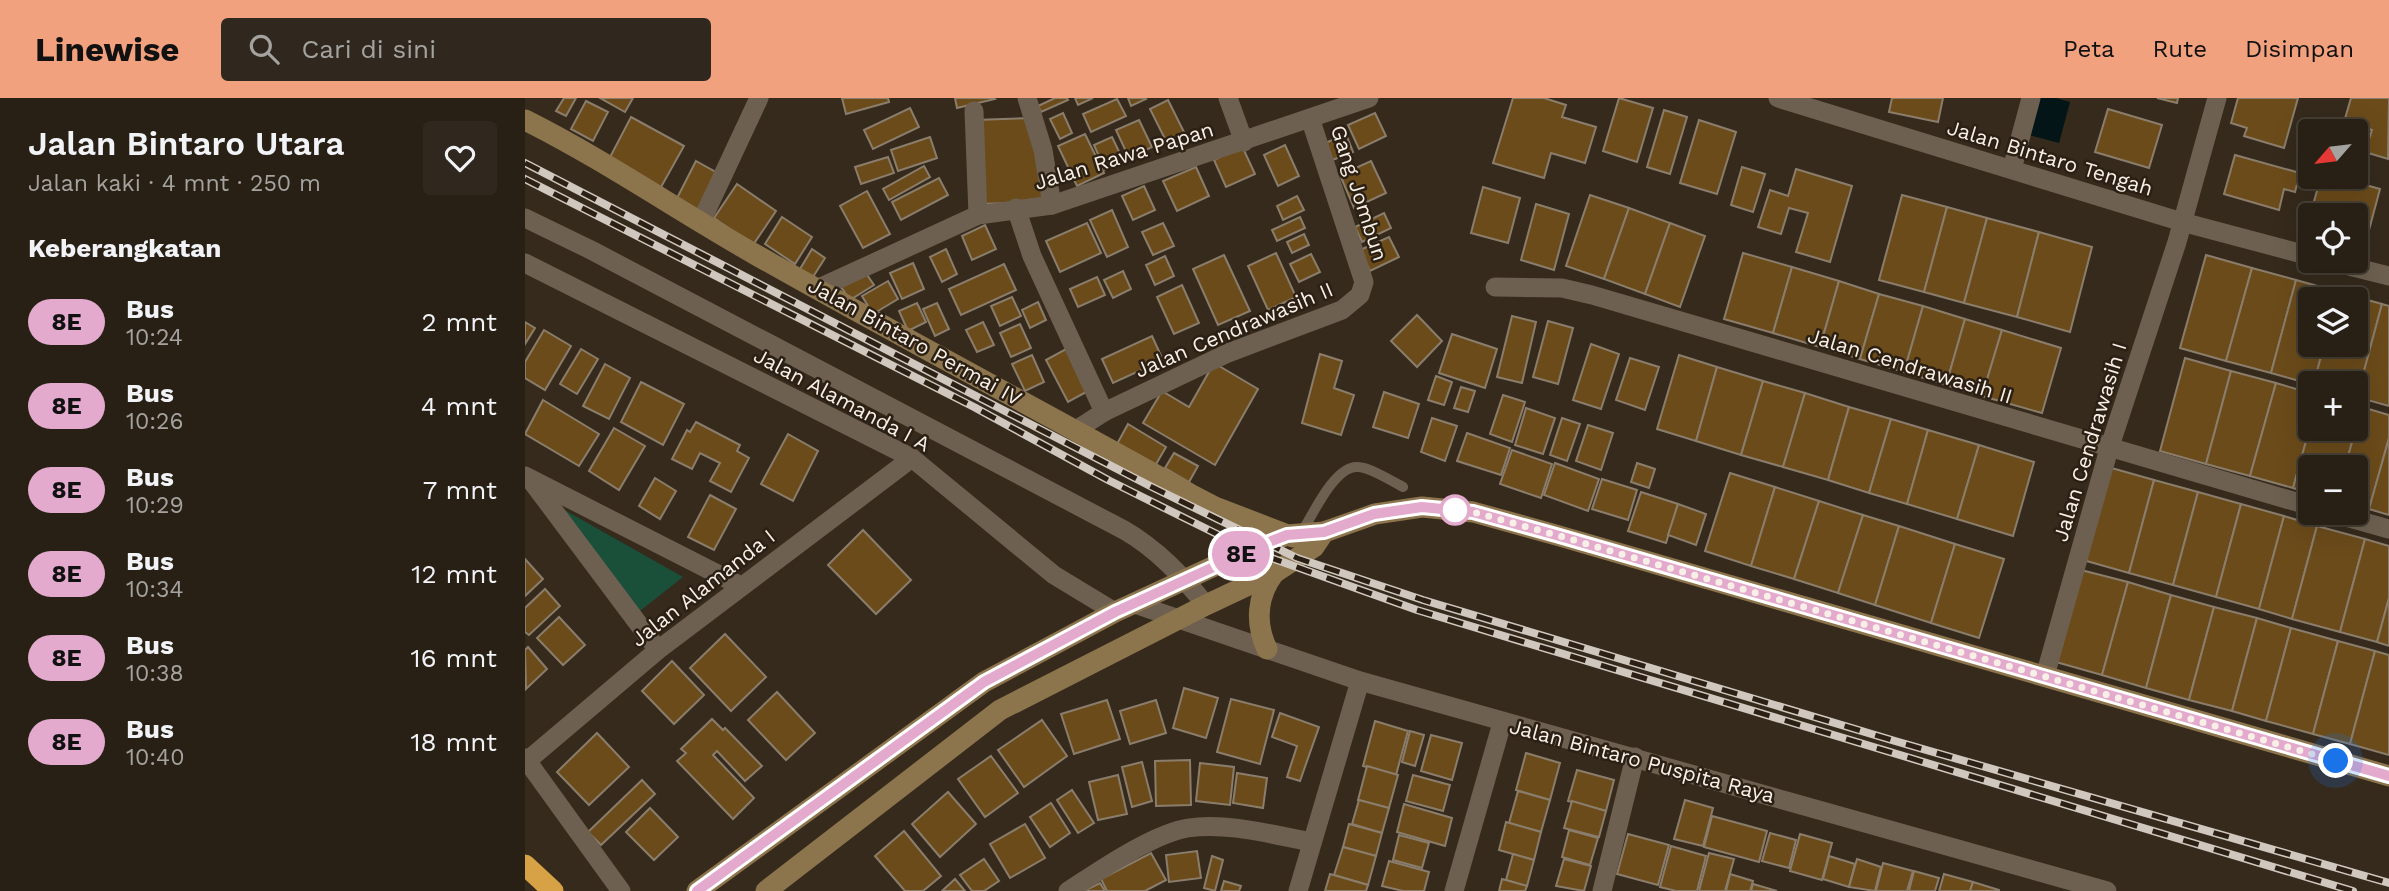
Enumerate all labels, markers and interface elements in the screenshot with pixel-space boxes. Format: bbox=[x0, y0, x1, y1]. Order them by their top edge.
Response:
search box bbox=[221, 18, 711, 81]
text: Linewise bbox=[35, 30, 179, 69]
icon: search bbox=[245, 30, 283, 68]
text: Cari di sini bbox=[301, 34, 436, 64]
text: Peta bbox=[2063, 35, 2115, 63]
text: Rute bbox=[2153, 35, 2207, 63]
text: Disimpan bbox=[2245, 35, 2354, 63]
street label: Jalan Bintaro Tengah bbox=[1944, 114, 2156, 201]
street label: Jalan Rawa Papan bbox=[1031, 116, 1217, 195]
north arrow bbox=[2298, 119, 2368, 189]
map controls bbox=[2298, 119, 2368, 525]
button: heart bbox=[423, 121, 497, 195]
street label: Gang Jombun bbox=[1326, 122, 1393, 264]
text: Jalan Bintaro Utara bbox=[28, 124, 344, 163]
text: Jalan kaki · 4 mnt · 250 m bbox=[28, 170, 321, 197]
button: locate bbox=[2298, 203, 2368, 273]
text: Keberangkatan bbox=[28, 233, 222, 263]
street label: Jalan Bintaro Permai IV bbox=[804, 272, 1027, 411]
street label: Jalan Cendrawasih II bbox=[1131, 276, 1337, 383]
button: layers bbox=[2298, 287, 2368, 357]
text: Bus bbox=[126, 294, 174, 324]
text: 2 mnt bbox=[421, 307, 497, 337]
text: 8E bbox=[51, 308, 82, 336]
street label: Jalan Cendrawasih II bbox=[1805, 322, 2016, 409]
text: 10:24 bbox=[126, 324, 183, 351]
street label: Jalan Cendrawasih I bbox=[2047, 339, 2132, 544]
street label: Jalan Alamanda I A bbox=[750, 342, 935, 457]
button: + bbox=[2298, 371, 2368, 441]
text: Bus bbox=[126, 378, 174, 408]
text: 4 mnt bbox=[421, 391, 497, 421]
text: 8E bbox=[51, 392, 82, 420]
text: 10:26 bbox=[126, 408, 183, 435]
button: − bbox=[2298, 455, 2368, 525]
text: Bus bbox=[126, 462, 174, 492]
text: 7 mnt bbox=[423, 475, 497, 505]
text: 8E bbox=[51, 476, 82, 504]
text: 10:29 bbox=[126, 492, 184, 519]
unlabelled marker bbox=[1440, 495, 1470, 525]
street label: Jalan Alamanda I bbox=[626, 524, 780, 652]
line badge: 8E bbox=[1209, 531, 1273, 577]
text: 8E bbox=[1226, 540, 1256, 568]
text: Bus bbox=[126, 546, 174, 576]
text: 12 mnt bbox=[411, 559, 497, 589]
text: 8E bbox=[51, 560, 82, 588]
text: 10:34 bbox=[126, 576, 184, 603]
text: Bus bbox=[126, 630, 174, 660]
text: 16 mnt bbox=[411, 643, 497, 673]
text: 8E bbox=[51, 644, 82, 672]
text: 10:38 bbox=[126, 660, 184, 687]
street label: Jalan Bintaro Puspita Raya bbox=[1507, 713, 1777, 808]
text: Bus bbox=[126, 714, 174, 744]
text: 18 mnt bbox=[410, 727, 497, 757]
text: 8E bbox=[51, 728, 82, 756]
your location bbox=[2318, 743, 2353, 778]
text: 10:40 bbox=[126, 744, 184, 771]

